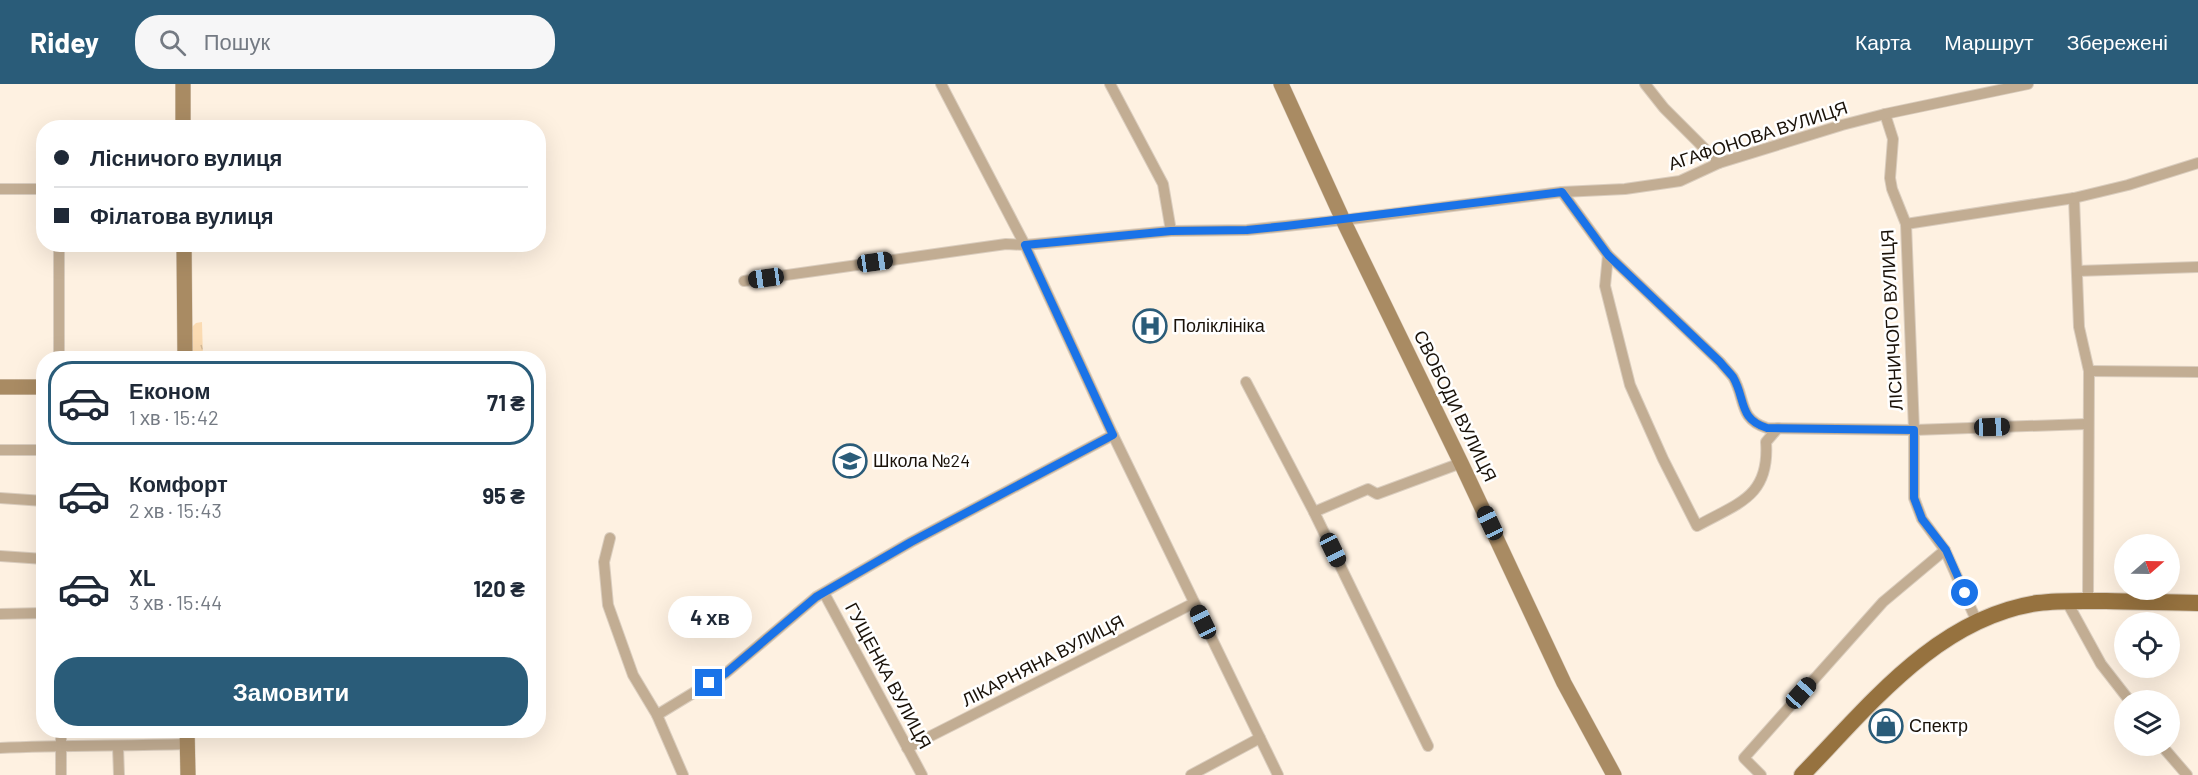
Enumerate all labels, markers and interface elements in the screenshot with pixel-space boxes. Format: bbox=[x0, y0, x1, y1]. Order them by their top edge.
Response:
search box bbox=[135, 15, 555, 69]
text: Ridey bbox=[30, 25, 99, 59]
icon: search bbox=[156, 26, 189, 59]
text: Пошук bbox=[204, 28, 270, 54]
text: Карта bbox=[1855, 29, 1911, 54]
text: Маршрут bbox=[1944, 29, 2034, 54]
text: Збережені bbox=[2067, 29, 2168, 54]
street label: АГАФОНОВА ВУЛИЦЯ bbox=[1665, 96, 1850, 174]
text: Лісничого вулиця bbox=[90, 144, 282, 170]
text: Філатова вулиця bbox=[90, 202, 274, 228]
street label: ЛІСНИЧОГО ВУЛИЦЯ bbox=[1875, 229, 1907, 411]
car bbox=[856, 251, 894, 273]
car bbox=[747, 267, 785, 289]
hospital icon: Поліклініка bbox=[1132, 308, 1168, 344]
place label: Поліклініка bbox=[1173, 314, 1266, 336]
street label: СВОБОДИ ВУЛИЦЯ bbox=[1410, 326, 1502, 485]
icon: car bbox=[57, 376, 111, 430]
text: Економ bbox=[129, 377, 211, 403]
text: 71 ₴ bbox=[487, 389, 525, 415]
text: 1 хв · 15:42 bbox=[129, 405, 219, 429]
car bbox=[1974, 417, 2010, 437]
school or university icon: Школа №24 bbox=[832, 443, 868, 479]
place label: Школа №24 bbox=[873, 449, 970, 471]
icon: car bbox=[57, 469, 111, 523]
text: Комфорт bbox=[129, 470, 228, 496]
text: 95 ₴ bbox=[482, 482, 525, 508]
text: 2 хв · 15:43 bbox=[129, 498, 222, 522]
car bbox=[1474, 503, 1506, 543]
car bbox=[1317, 530, 1349, 570]
north arrow bbox=[2114, 534, 2180, 600]
map controls bbox=[2114, 534, 2180, 756]
icon: car bbox=[57, 562, 111, 616]
text: XL bbox=[129, 564, 155, 590]
text: 120 ₴ bbox=[473, 575, 525, 601]
route start bbox=[1951, 579, 1978, 606]
text: 3 хв · 15:44 bbox=[129, 590, 222, 614]
callout: 4 хв bbox=[667, 596, 751, 638]
street label: ГУЩЕНКА ВУЛИЦЯ bbox=[841, 599, 937, 752]
car bbox=[1187, 602, 1219, 642]
text: 4 хв bbox=[690, 605, 730, 629]
street label: ЛІКАРНЯНА ВУЛИЦЯ bbox=[958, 610, 1127, 711]
button: locate bbox=[2114, 612, 2180, 678]
button: Замовити bbox=[54, 657, 528, 726]
route end bbox=[695, 669, 722, 696]
car bbox=[1782, 674, 1820, 712]
button: layers bbox=[2114, 690, 2180, 756]
shop icon: Спектр bbox=[1868, 708, 1904, 744]
place label: Спектр bbox=[1909, 714, 1968, 736]

